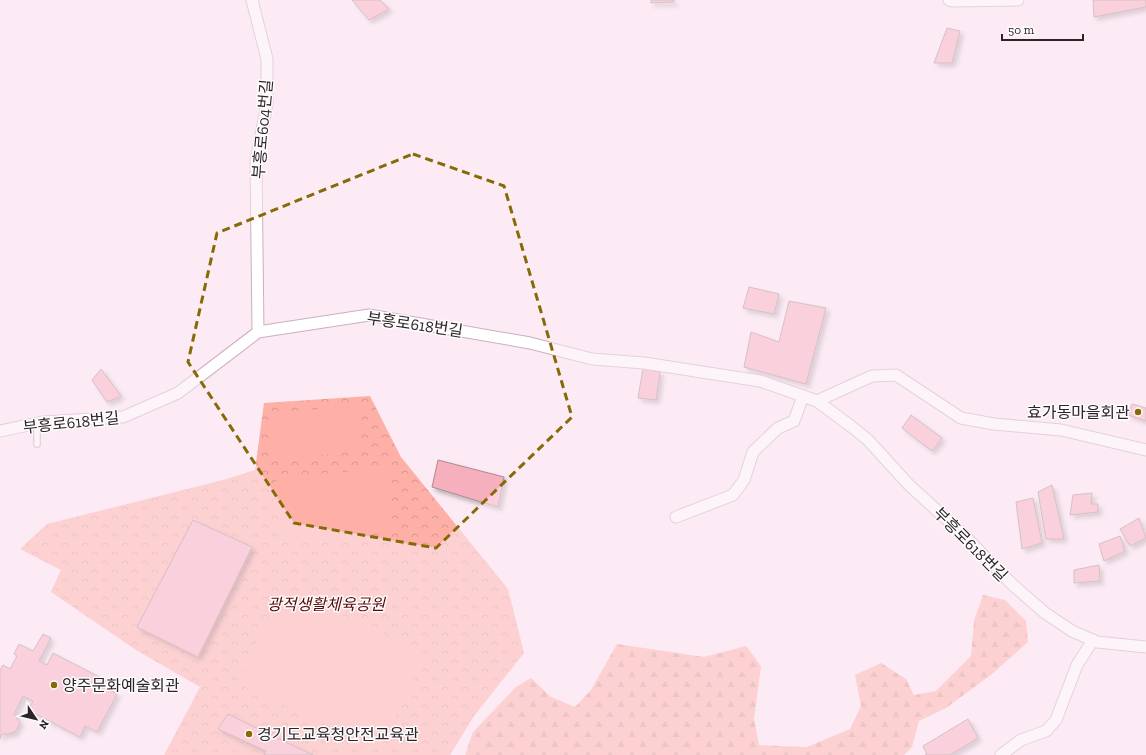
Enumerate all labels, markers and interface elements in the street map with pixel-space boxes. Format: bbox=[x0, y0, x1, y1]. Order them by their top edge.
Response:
scale bar bbox=[1002, 16, 1083, 42]
text: 50 m bbox=[1008, 23, 1035, 37]
street label: 부흥로604번길 bbox=[249, 78, 276, 180]
street label: 부흥로618번길 bbox=[366, 308, 464, 341]
place label: 효가동마을회관 bbox=[1027, 403, 1130, 422]
marker: 효가동마을회관 bbox=[1133, 407, 1143, 417]
street label: 부흥로618번길 bbox=[22, 408, 120, 437]
street label: 부흥로618번길 bbox=[930, 503, 1012, 585]
park label: 광적생활체육공원 bbox=[267, 595, 386, 614]
place label: 양주문화예술회관 bbox=[62, 676, 180, 695]
marker: 양주문화예술회관 bbox=[49, 680, 59, 690]
north arrow bbox=[16, 699, 56, 739]
text: N bbox=[36, 717, 52, 732]
place label: 경기도교육청안전교육관 bbox=[257, 725, 419, 744]
marker: 경기도교육청안전교육관 bbox=[244, 729, 254, 739]

